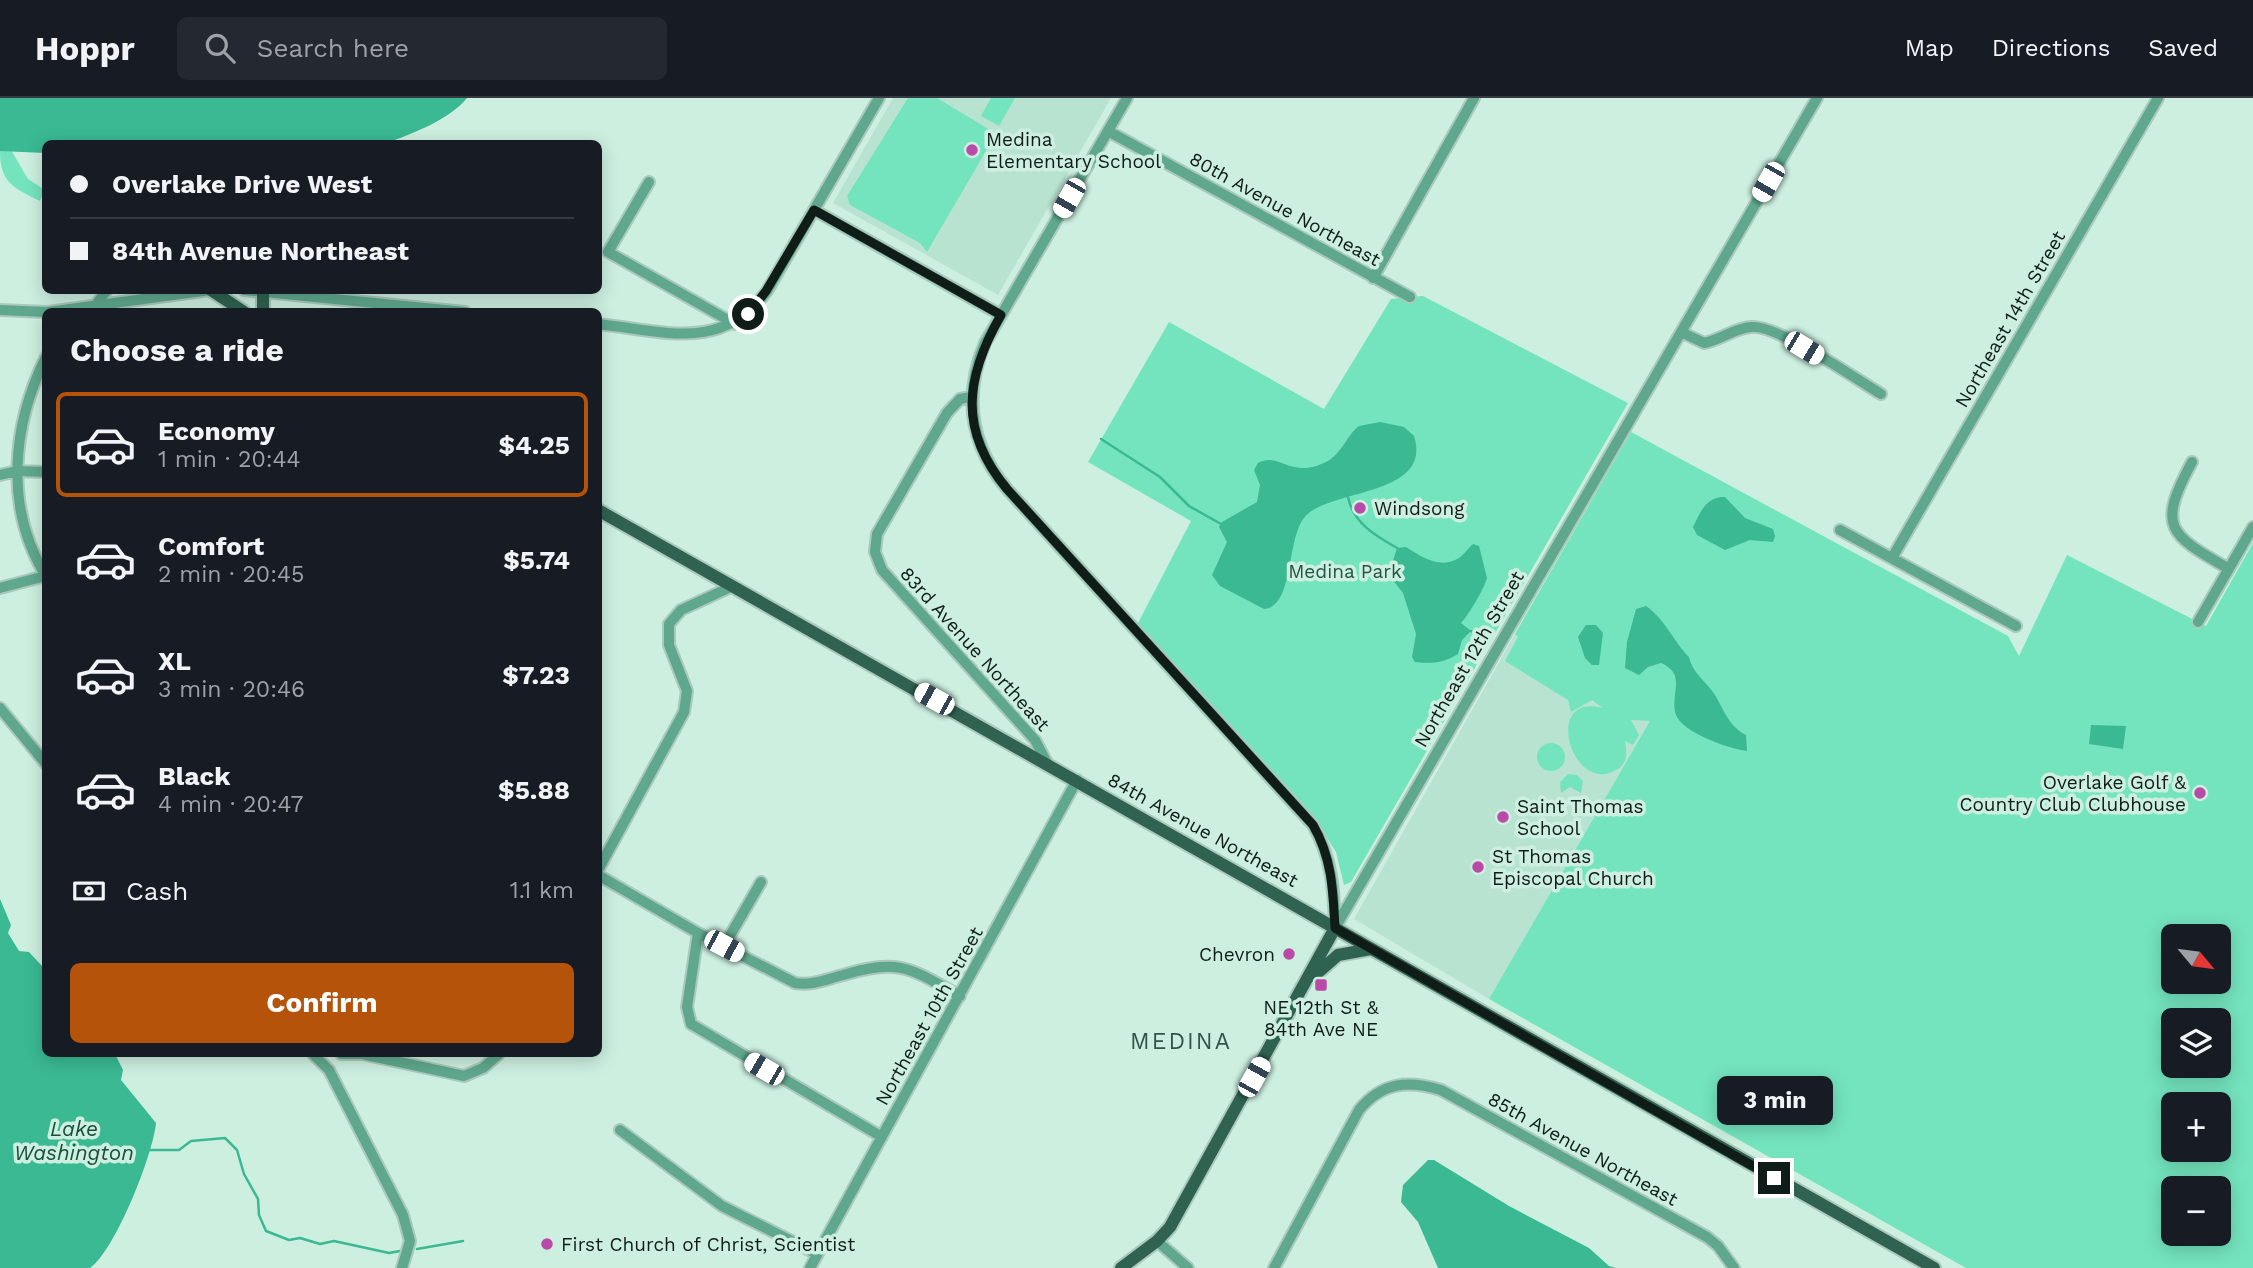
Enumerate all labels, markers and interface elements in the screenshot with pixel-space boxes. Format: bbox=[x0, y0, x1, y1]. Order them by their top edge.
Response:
search box bbox=[177, 17, 667, 80]
text: Hoppr bbox=[35, 29, 135, 68]
icon: search bbox=[201, 29, 239, 67]
text: Search here bbox=[257, 33, 409, 63]
text: Map bbox=[1905, 34, 1954, 62]
text: Directions bbox=[1992, 34, 2110, 62]
text: Saved bbox=[2148, 34, 2218, 62]
place label: Medina Elementary School bbox=[986, 128, 1161, 173]
marker: Medina Elementary School bbox=[964, 142, 980, 158]
street label: 80th Avenue Northeast bbox=[1186, 147, 1384, 271]
car bbox=[1749, 159, 1788, 205]
text: Overlake Drive West bbox=[112, 169, 372, 199]
car bbox=[1050, 175, 1089, 221]
street label: Northeast 14th Street bbox=[1950, 226, 2070, 411]
text: 84th Avenue Northeast bbox=[112, 236, 409, 266]
route start bbox=[732, 298, 764, 330]
car bbox=[1781, 328, 1828, 368]
text: Choose a ride bbox=[70, 331, 284, 369]
icon: car bbox=[74, 413, 137, 476]
text: Economy bbox=[158, 416, 275, 446]
text: $4.25 bbox=[498, 430, 570, 460]
text: 1 min · 20:44 bbox=[158, 446, 301, 473]
place label: Windsong bbox=[1374, 497, 1465, 520]
marker: Windsong bbox=[1352, 500, 1368, 516]
icon: car bbox=[74, 528, 137, 591]
text: Comfort bbox=[158, 531, 264, 561]
text: $5.74 bbox=[503, 545, 570, 575]
park label: Medina Park bbox=[1288, 560, 1402, 583]
text: 2 min · 20:45 bbox=[158, 561, 304, 588]
street label: 83rd Avenue Northeast bbox=[895, 562, 1055, 736]
street label: Northeast 12th Street bbox=[1409, 567, 1529, 751]
icon: car bbox=[74, 643, 137, 706]
text: XL bbox=[158, 646, 191, 676]
text: $7.23 bbox=[502, 660, 570, 690]
text: 3 min · 20:46 bbox=[158, 676, 305, 703]
car bbox=[911, 680, 958, 718]
icon: car bbox=[74, 758, 137, 821]
text: Black bbox=[158, 761, 230, 791]
street label: 84th Avenue Northeast bbox=[1104, 768, 1302, 892]
place label: Overlake Golf & Country Club Clubhouse bbox=[1959, 771, 2186, 816]
text: $5.88 bbox=[498, 775, 570, 805]
marker: Overlake Golf & Country Club Clubhouse bbox=[2192, 785, 2208, 801]
text: 4 min · 20:47 bbox=[158, 791, 303, 818]
place label: Saint Thomas School bbox=[1517, 795, 1643, 840]
marker: Saint Thomas School bbox=[1495, 809, 1511, 825]
place label: St Thomas Episcopal Church bbox=[1492, 845, 1654, 890]
marker: St Thomas Episcopal Church bbox=[1470, 859, 1486, 875]
icon: cash bbox=[70, 872, 108, 910]
text: Cash bbox=[126, 876, 188, 906]
text: 1.1 km bbox=[510, 877, 574, 904]
street label: Northeast 10th Street bbox=[870, 923, 988, 1109]
north arrow bbox=[2161, 924, 2231, 994]
map controls bbox=[2161, 924, 2231, 1246]
car bbox=[701, 927, 748, 965]
place label: Chevron bbox=[1199, 943, 1275, 966]
marker: Chevron bbox=[1281, 946, 1297, 962]
button: Confirm bbox=[70, 963, 574, 1043]
marker: NE 12th St & 84th Ave NE bbox=[1313, 977, 1329, 993]
place label: NE 12th St & 84th Ave NE bbox=[1263, 996, 1379, 1041]
button: layers bbox=[2161, 1008, 2231, 1078]
district label: MEDINA bbox=[1130, 1028, 1232, 1055]
car bbox=[741, 1049, 788, 1089]
car bbox=[1235, 1054, 1274, 1100]
callout: 3 min bbox=[1716, 1076, 1832, 1126]
street label: 85th Avenue Northeast bbox=[1484, 1087, 1682, 1211]
text: 3 min bbox=[1744, 1087, 1806, 1114]
button: + bbox=[2161, 1092, 2231, 1162]
water label: Lake Washington bbox=[14, 1116, 134, 1165]
route end bbox=[1758, 1162, 1790, 1194]
button: − bbox=[2161, 1176, 2231, 1246]
place label: First Church of Christ, Scientist bbox=[561, 1233, 855, 1256]
marker: First Church of Christ, Scientist bbox=[539, 1236, 555, 1252]

